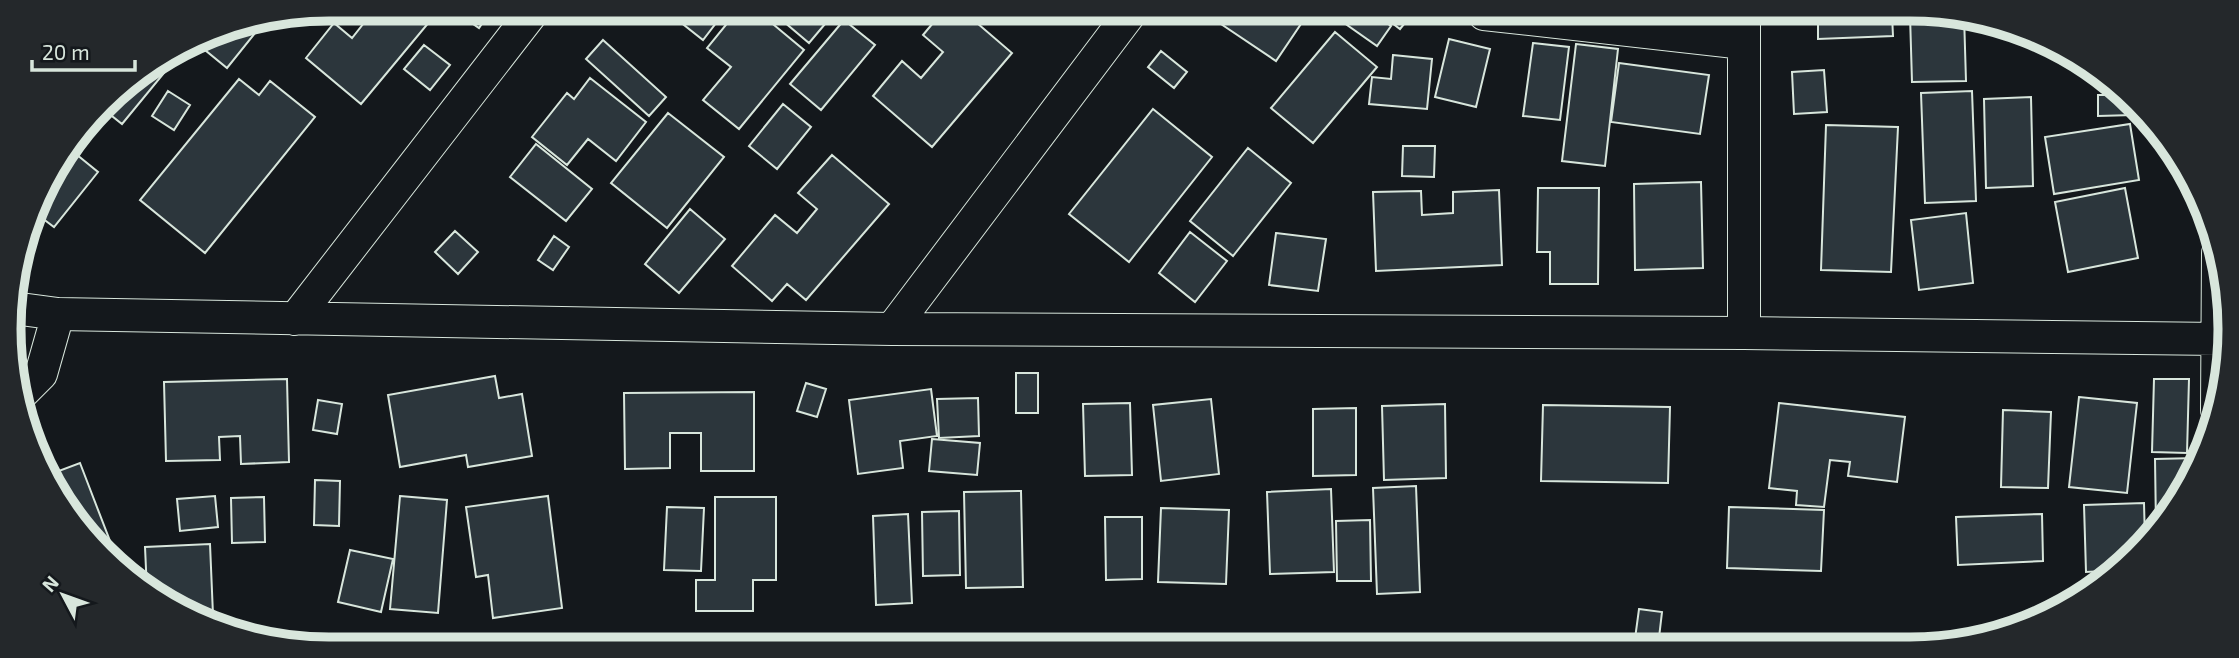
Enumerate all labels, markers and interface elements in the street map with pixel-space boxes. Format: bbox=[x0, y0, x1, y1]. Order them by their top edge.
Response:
scale bar bbox=[32, 28, 135, 72]
text: 20 m bbox=[42, 39, 90, 64]
north arrow bbox=[28, 560, 98, 630]
text: N bbox=[37, 571, 63, 596]

